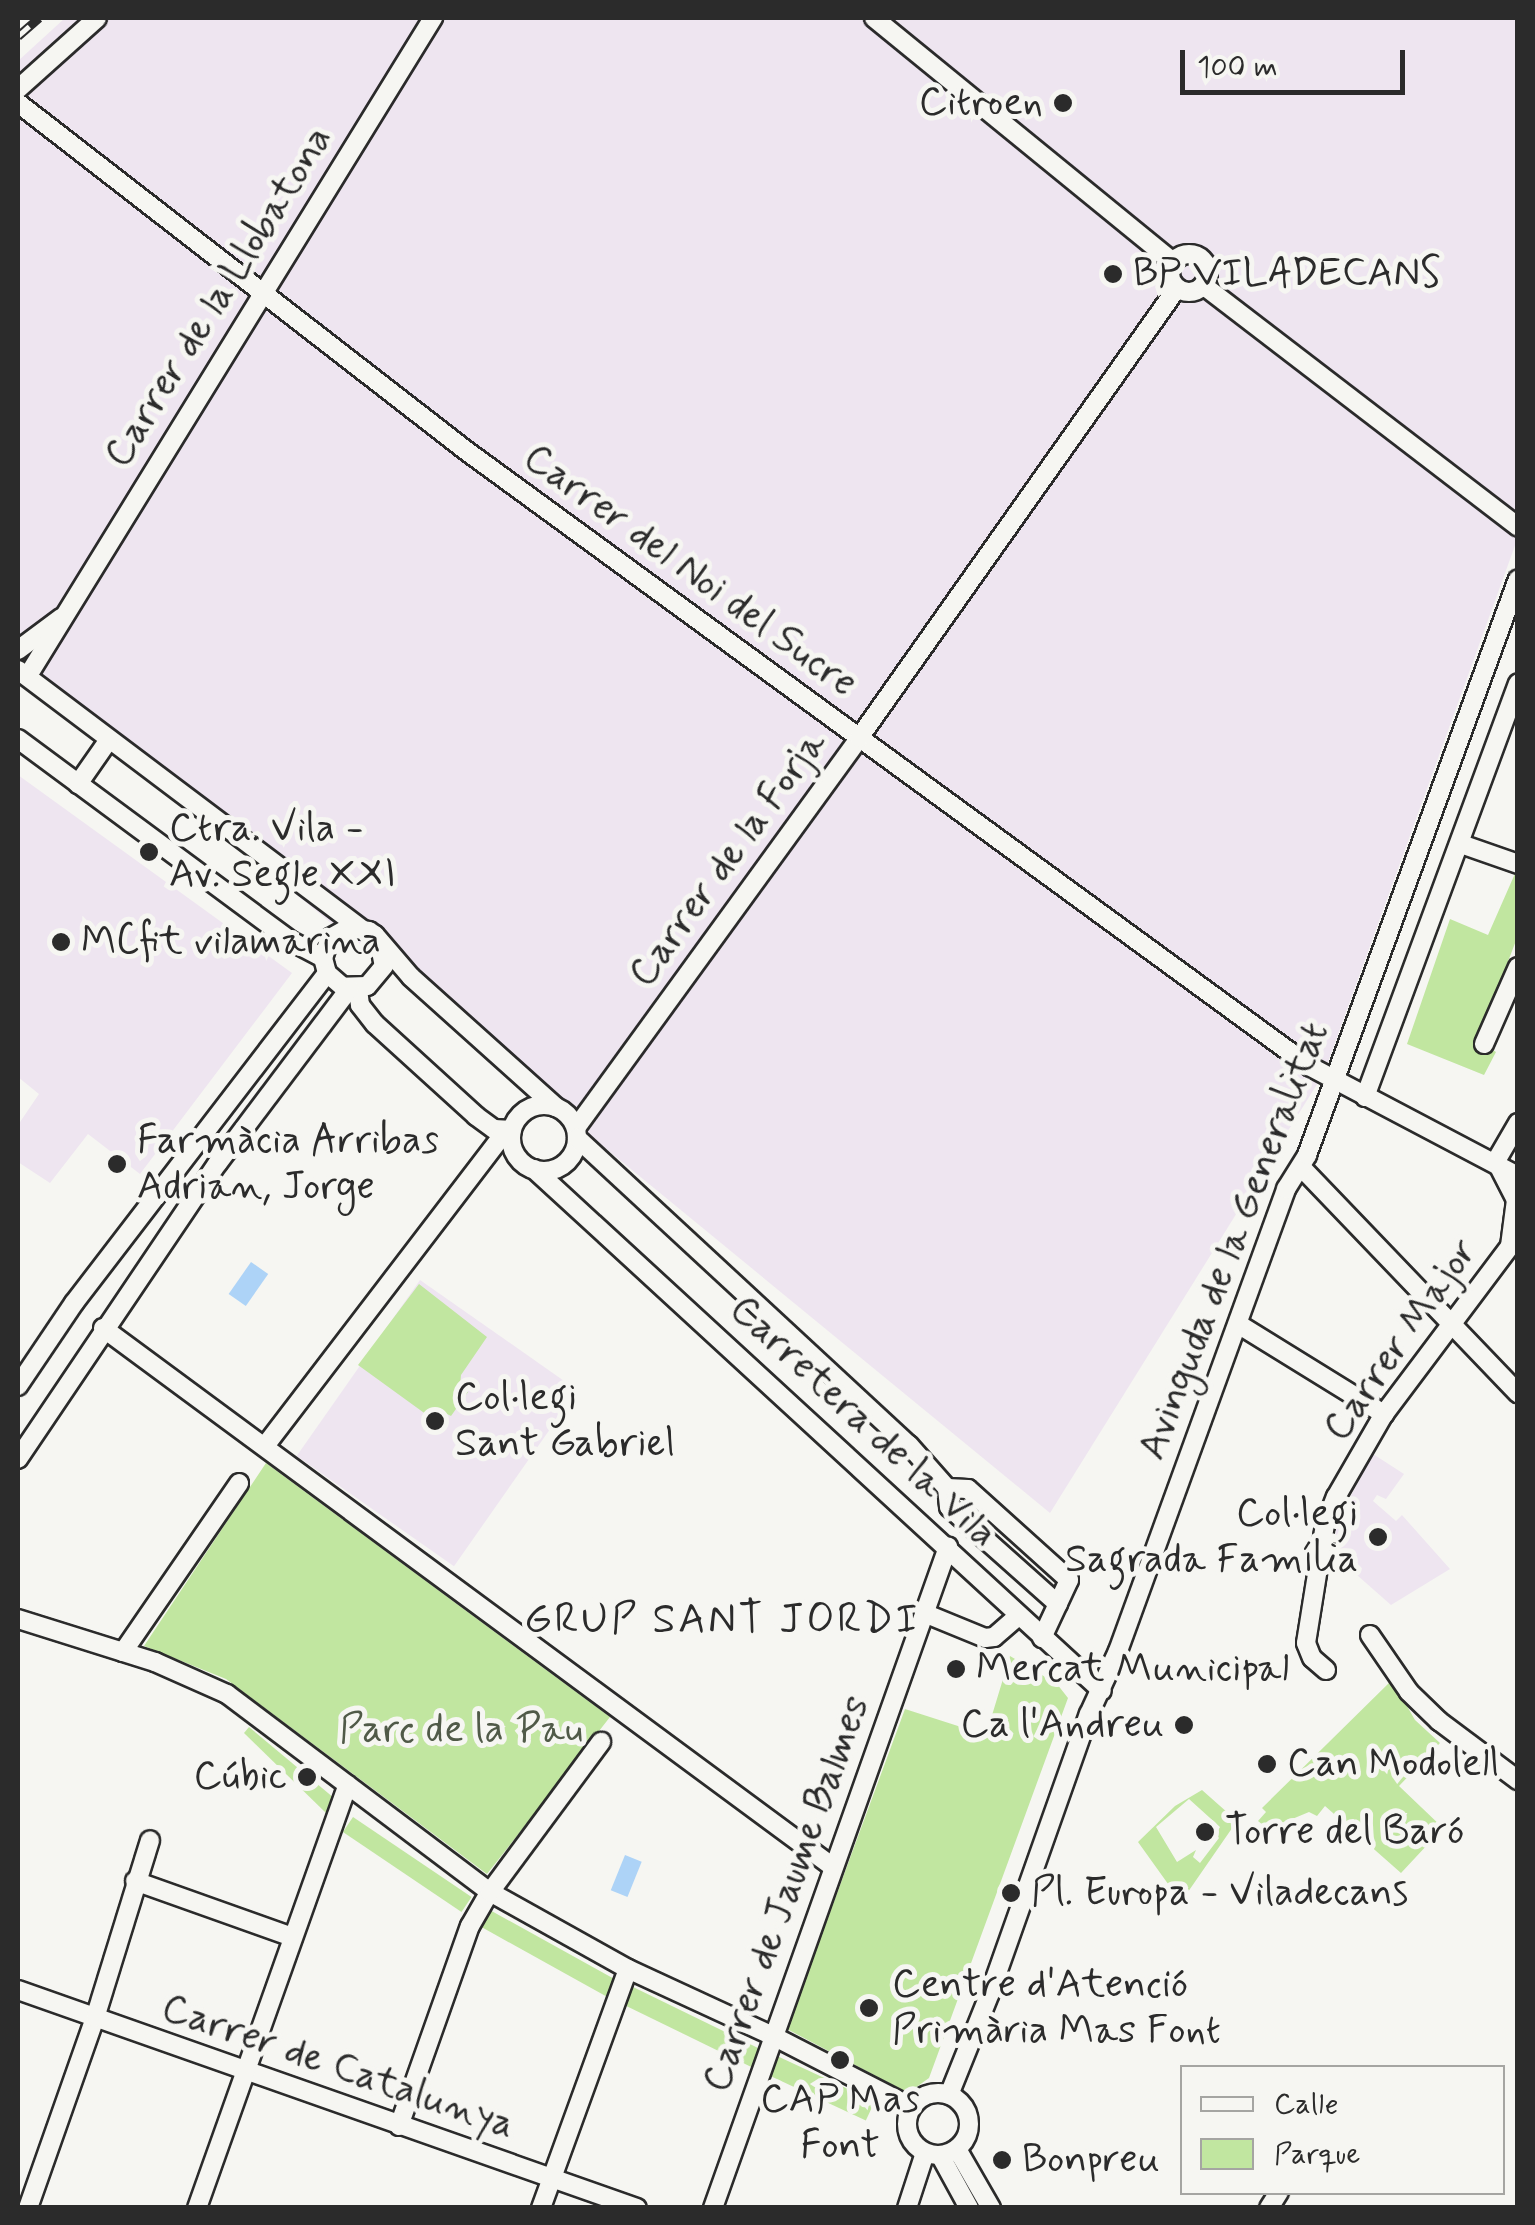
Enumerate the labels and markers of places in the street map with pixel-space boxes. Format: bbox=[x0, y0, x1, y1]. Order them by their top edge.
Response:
place label: Citroen bbox=[919, 79, 1043, 127]
marker: Citroen bbox=[1052, 92, 1074, 114]
place label: BP VILADECANS bbox=[1133, 250, 1441, 298]
marker: BP VILADECANS bbox=[1102, 263, 1124, 285]
place label: Ctra. Vila - Av. Segle XXI bbox=[169, 805, 405, 899]
marker: Ctra. Vila - Av. Segle XXI bbox=[138, 841, 160, 863]
place label: MCfit vilamarina bbox=[81, 918, 383, 966]
marker: MCfit vilamarina bbox=[50, 931, 72, 953]
place label: Farmàcia Arribas Adrian, Jorge bbox=[137, 1117, 444, 1211]
marker: Farmàcia Arribas Adrian, Jorge bbox=[106, 1153, 128, 1175]
place label: Col·legi Sant Gabriel bbox=[455, 1374, 675, 1468]
marker: Col·legi Sant Gabriel bbox=[424, 1410, 446, 1432]
place label: Col·legi Sagrada Família bbox=[1073, 1490, 1358, 1584]
marker: Col·legi Sagrada Família bbox=[1367, 1526, 1389, 1548]
place label: Mercat Municipal bbox=[976, 1645, 1273, 1693]
marker: Mercat Municipal bbox=[945, 1658, 967, 1680]
place label: Ca l'Andreu bbox=[960, 1701, 1164, 1749]
marker: Ca l'Andreu bbox=[1173, 1714, 1195, 1736]
place label: Can Modolell bbox=[1287, 1740, 1504, 1788]
place label: Cúbic bbox=[193, 1753, 287, 1801]
marker: Can Modolell bbox=[1256, 1753, 1278, 1775]
marker: Cúbic bbox=[296, 1766, 318, 1788]
place label: Torre del Baró bbox=[1225, 1808, 1463, 1856]
marker: Torre del Baró bbox=[1194, 1821, 1216, 1843]
place label: Pl. Europa - Viladecans bbox=[1031, 1869, 1408, 1917]
marker: Pl. Europa - Viladecans bbox=[1000, 1882, 1022, 1904]
place label: Centre d'Atenció Primària Mas Font bbox=[892, 1961, 1222, 2055]
marker: Centre d'Atenció Primària Mas Font bbox=[856, 1995, 882, 2021]
marker: CAP Mas Font bbox=[829, 2049, 851, 2071]
place label: CAP Mas Font bbox=[758, 2076, 922, 2170]
place label: Bonpreu bbox=[1022, 2136, 1160, 2184]
marker: Bonpreu bbox=[991, 2149, 1013, 2171]

